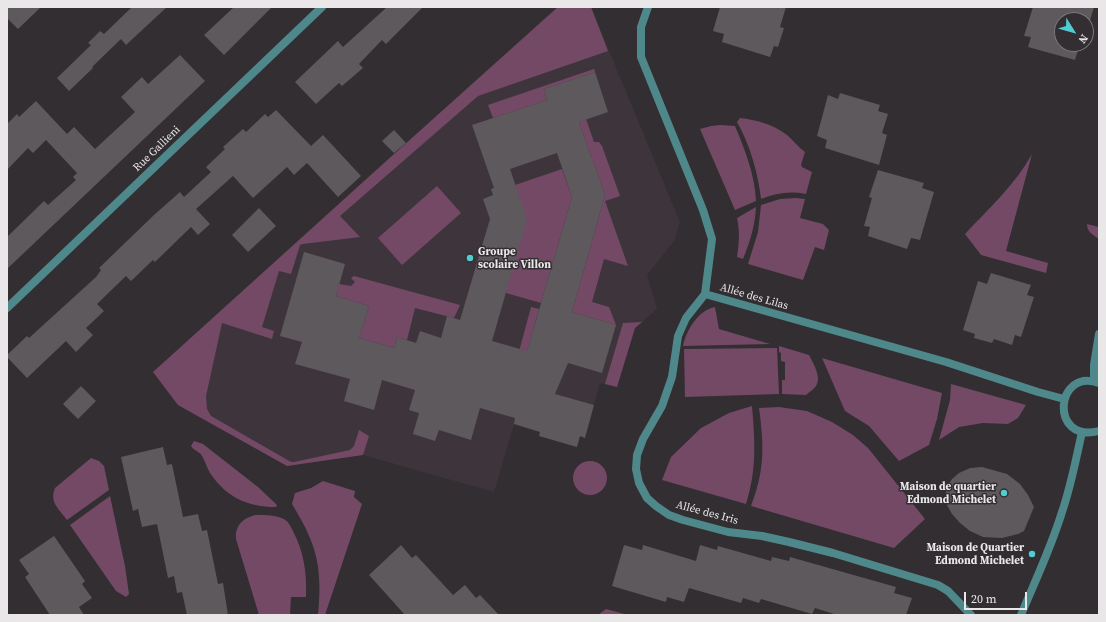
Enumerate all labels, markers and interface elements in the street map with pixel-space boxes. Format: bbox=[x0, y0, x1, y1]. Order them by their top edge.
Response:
north arrow bbox=[1054, 12, 1094, 52]
text: N bbox=[1075, 31, 1092, 47]
street label: Rue Gallieni bbox=[131, 123, 183, 175]
place label: Groupe scolaire Villon bbox=[478, 245, 551, 271]
marker: Groupe scolaire Villon bbox=[465, 253, 475, 263]
street label: Allée des Lilas bbox=[718, 281, 790, 313]
place label: Maison de quartier Edmond Michelet bbox=[900, 480, 996, 506]
marker: Maison de quartier Edmond Michelet bbox=[999, 488, 1009, 498]
street label: Allée des Iris bbox=[675, 498, 739, 528]
place label: Maison de Quartier Edmond Michelet bbox=[926, 541, 1024, 567]
marker: Maison de Quartier Edmond Michelet bbox=[1027, 549, 1037, 559]
scale bar bbox=[966, 584, 1029, 610]
text: 20 m bbox=[971, 591, 997, 607]

